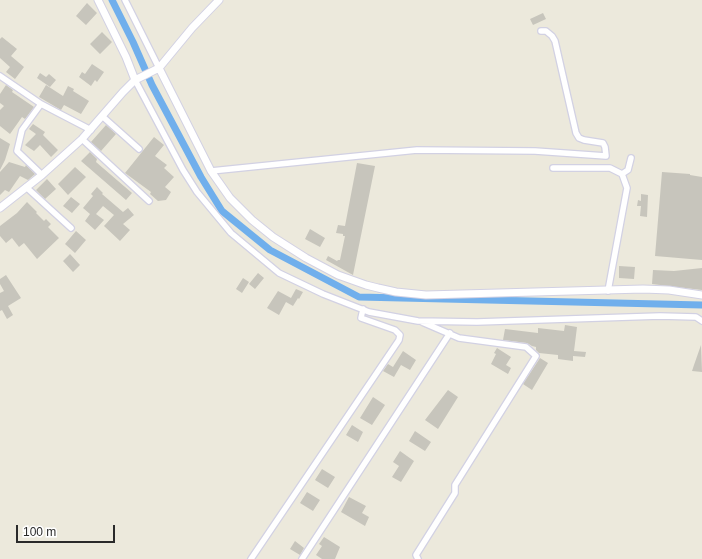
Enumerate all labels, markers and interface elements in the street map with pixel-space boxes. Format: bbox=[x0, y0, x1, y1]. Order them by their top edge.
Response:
scale bar bbox=[18, 517, 117, 543]
text: 100 m bbox=[23, 525, 56, 539]

